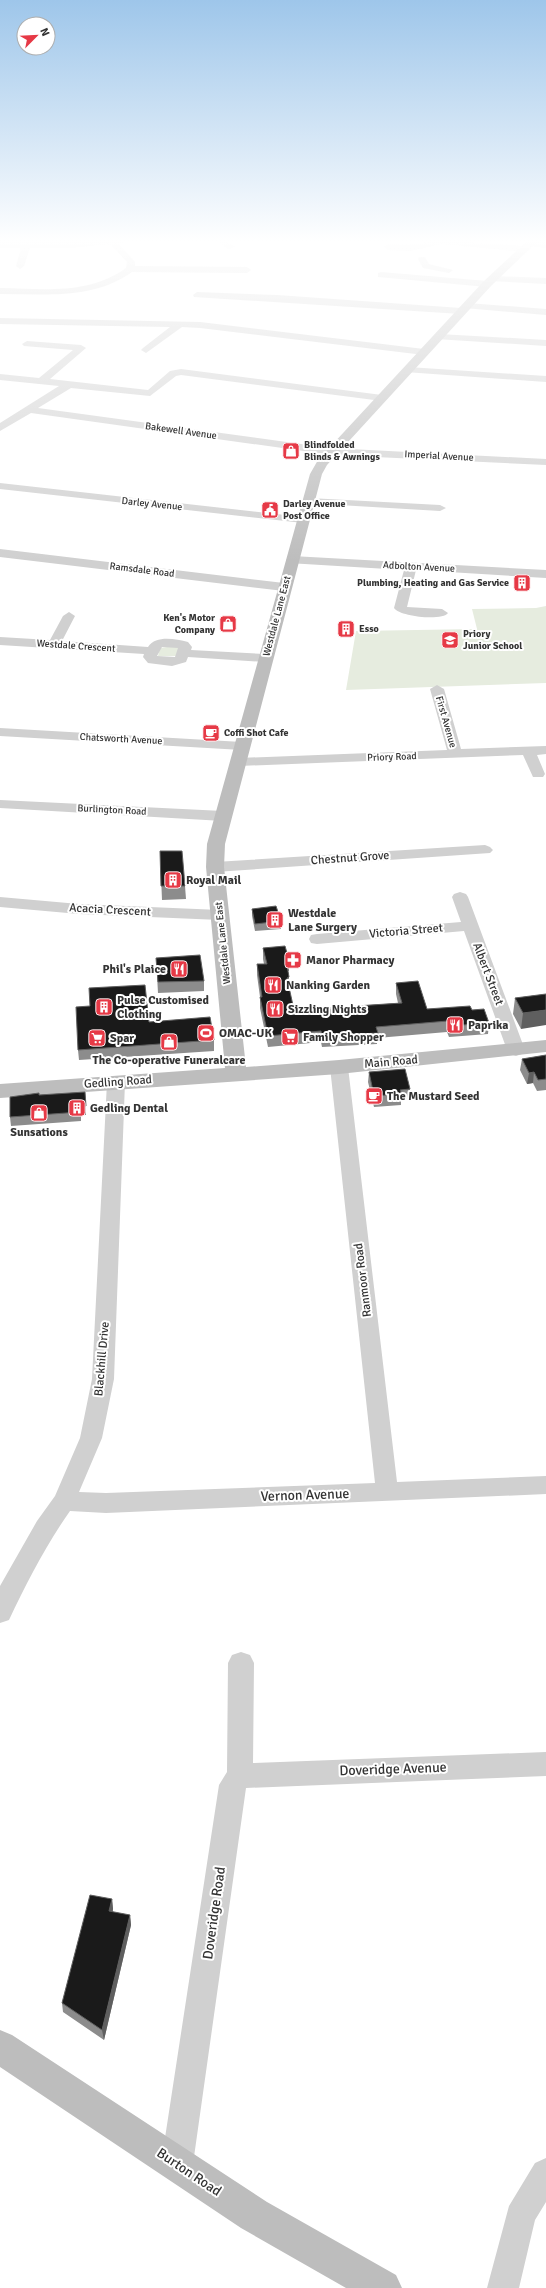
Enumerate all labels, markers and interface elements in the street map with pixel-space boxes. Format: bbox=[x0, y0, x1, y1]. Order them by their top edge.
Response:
north arrow bbox=[16, 16, 56, 56]
text: N bbox=[37, 26, 52, 38]
street label: Bakewell Avenue bbox=[144, 420, 218, 442]
place label: Blindfolded Blinds & Awnings bbox=[304, 439, 380, 463]
shop icon: Blindfolded Blinds & Awnings bbox=[281, 441, 301, 461]
street label: Imperial Avenue bbox=[404, 448, 474, 464]
street label: Darley Avenue bbox=[121, 495, 183, 513]
place label: Darley Avenue Post Office bbox=[283, 498, 346, 522]
public building icon: Darley Avenue Post Office bbox=[260, 500, 280, 520]
street label: Adbolton Avenue bbox=[383, 559, 455, 575]
street label: Ramsdale Road bbox=[109, 560, 175, 580]
building icon: Plumbing, Heating and Gas Service bbox=[512, 573, 532, 593]
street label: Westdale Lane East bbox=[260, 574, 294, 658]
place label: Plumbing, Heating and Gas Service bbox=[357, 577, 509, 589]
place label: Ken's Motor Company bbox=[163, 612, 215, 636]
shop icon: Ken's Motor Company bbox=[218, 614, 238, 634]
building icon: Esso bbox=[336, 619, 356, 639]
place label: Esso bbox=[359, 623, 379, 635]
place label: Priory Junior School bbox=[463, 628, 522, 652]
school or university icon: Priory Junior School bbox=[440, 630, 460, 650]
street label: Westdale Crescent bbox=[36, 637, 116, 655]
street label: First Avenue bbox=[433, 695, 459, 749]
cafe icon: Coffi Shot Cafe bbox=[201, 723, 221, 743]
place label: Coffi Shot Cafe bbox=[224, 727, 288, 739]
street label: Chatsworth Avenue bbox=[79, 731, 163, 747]
street label: Priory Road bbox=[367, 750, 417, 764]
street label: Burlington Road bbox=[77, 802, 147, 818]
street label: Chestnut Grove bbox=[310, 848, 390, 868]
building icon: Royal Mail bbox=[163, 870, 183, 890]
place label: Royal Mail bbox=[186, 873, 242, 888]
street label: Acacia Crescent bbox=[69, 900, 151, 920]
street label: Westdale Lane East bbox=[213, 901, 233, 985]
place label: Westdale Lane Surgery bbox=[288, 906, 357, 935]
building icon: Westdale Lane Surgery bbox=[265, 910, 285, 930]
street label: Victoria Street bbox=[368, 920, 444, 942]
street label: Albert Street bbox=[469, 941, 507, 1007]
pharmacy icon: Manor Pharmacy bbox=[283, 950, 303, 970]
place label: Manor Pharmacy bbox=[306, 953, 394, 968]
restaurant icon: Phil's Plaice bbox=[169, 959, 189, 979]
place label: Phil's Plaice bbox=[103, 962, 166, 977]
restaurant icon: Nanking Garden bbox=[263, 975, 283, 995]
place label: Nanking Garden bbox=[286, 978, 371, 993]
place label: Pulse Customised Clothing bbox=[117, 993, 210, 1022]
building icon: Pulse Customised Clothing bbox=[94, 997, 114, 1017]
restaurant icon: Sizzling Nights bbox=[265, 999, 285, 1019]
place label: Sizzling Nights bbox=[288, 1002, 367, 1017]
restaurant icon: Paprika bbox=[445, 1015, 465, 1035]
place label: Paprika bbox=[468, 1018, 508, 1033]
sports icon: OMAC-UK bbox=[196, 1023, 216, 1043]
place label: OMAC-UK bbox=[219, 1026, 272, 1041]
supermarket icon: Family Shopper bbox=[280, 1027, 300, 1047]
supermarket icon: Spar bbox=[87, 1028, 107, 1048]
place label: Family Shopper bbox=[303, 1030, 384, 1045]
place label: Spar bbox=[110, 1031, 134, 1046]
shop icon: The Co-operative Funeralcare bbox=[159, 1032, 179, 1052]
street label: Main Road bbox=[363, 1052, 419, 1072]
place label: The Co-operative Funeralcare bbox=[93, 1053, 245, 1068]
street label: Gedling Road bbox=[84, 1072, 152, 1092]
cafe icon: The Mustard Seed bbox=[364, 1086, 384, 1106]
place label: The Mustard Seed bbox=[387, 1089, 480, 1104]
building icon: Gedling Dental bbox=[67, 1098, 87, 1118]
place label: Gedling Dental bbox=[90, 1101, 168, 1116]
shop icon: Sunsations bbox=[29, 1103, 49, 1123]
place label: Sunsations bbox=[10, 1125, 68, 1140]
street label: Ranmoor Road bbox=[351, 1242, 375, 1318]
street label: Blackhill Drive bbox=[91, 1321, 113, 1397]
street label: Vernon Avenue bbox=[260, 1485, 350, 1505]
street label: Doveridge Avenue bbox=[339, 1759, 447, 1779]
street label: Doveridge Road bbox=[199, 1866, 229, 1960]
street label: Burton Road bbox=[153, 2144, 225, 2200]

